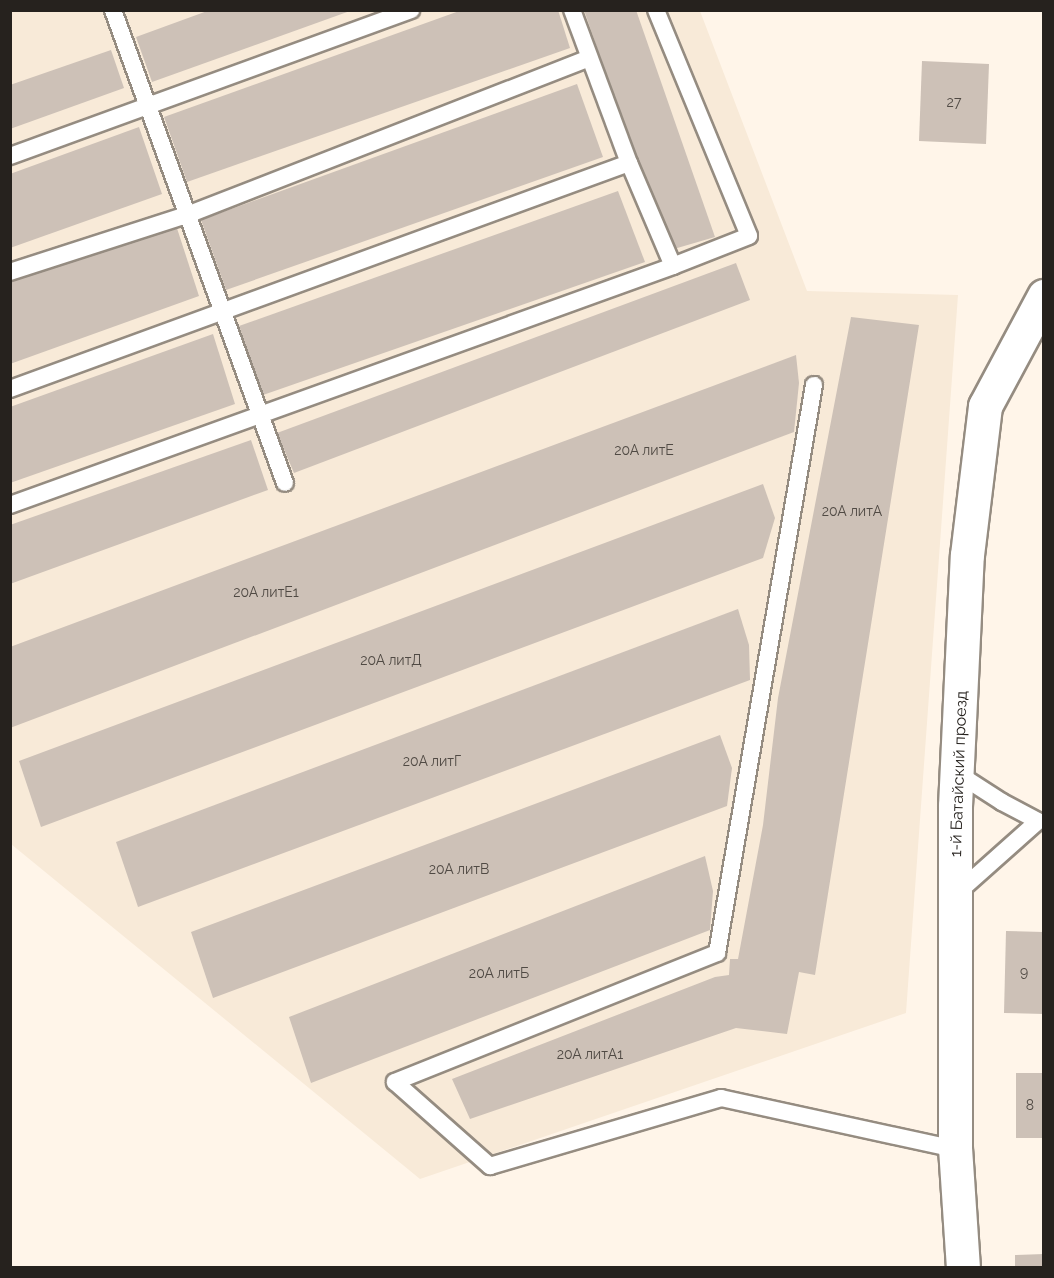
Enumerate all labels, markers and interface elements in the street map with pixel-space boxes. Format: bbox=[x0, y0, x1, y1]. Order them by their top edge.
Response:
house number: 27 bbox=[947, 94, 961, 110]
house number: 20А литЕ bbox=[614, 442, 674, 458]
house number: 20А литА bbox=[821, 503, 883, 519]
house number: 20А литЕ1 bbox=[233, 584, 299, 600]
house number: 20А литД bbox=[360, 652, 422, 668]
street label: 1-й Батайский проезд bbox=[947, 690, 971, 858]
house number: 20А литГ bbox=[403, 753, 461, 769]
house number: 20А литВ bbox=[429, 861, 489, 877]
house number: 9 bbox=[1020, 964, 1028, 980]
house number: 20А литБ bbox=[469, 965, 529, 981]
house number: 20А литА1 bbox=[556, 1046, 624, 1062]
house number: 8 bbox=[1026, 1097, 1034, 1113]

